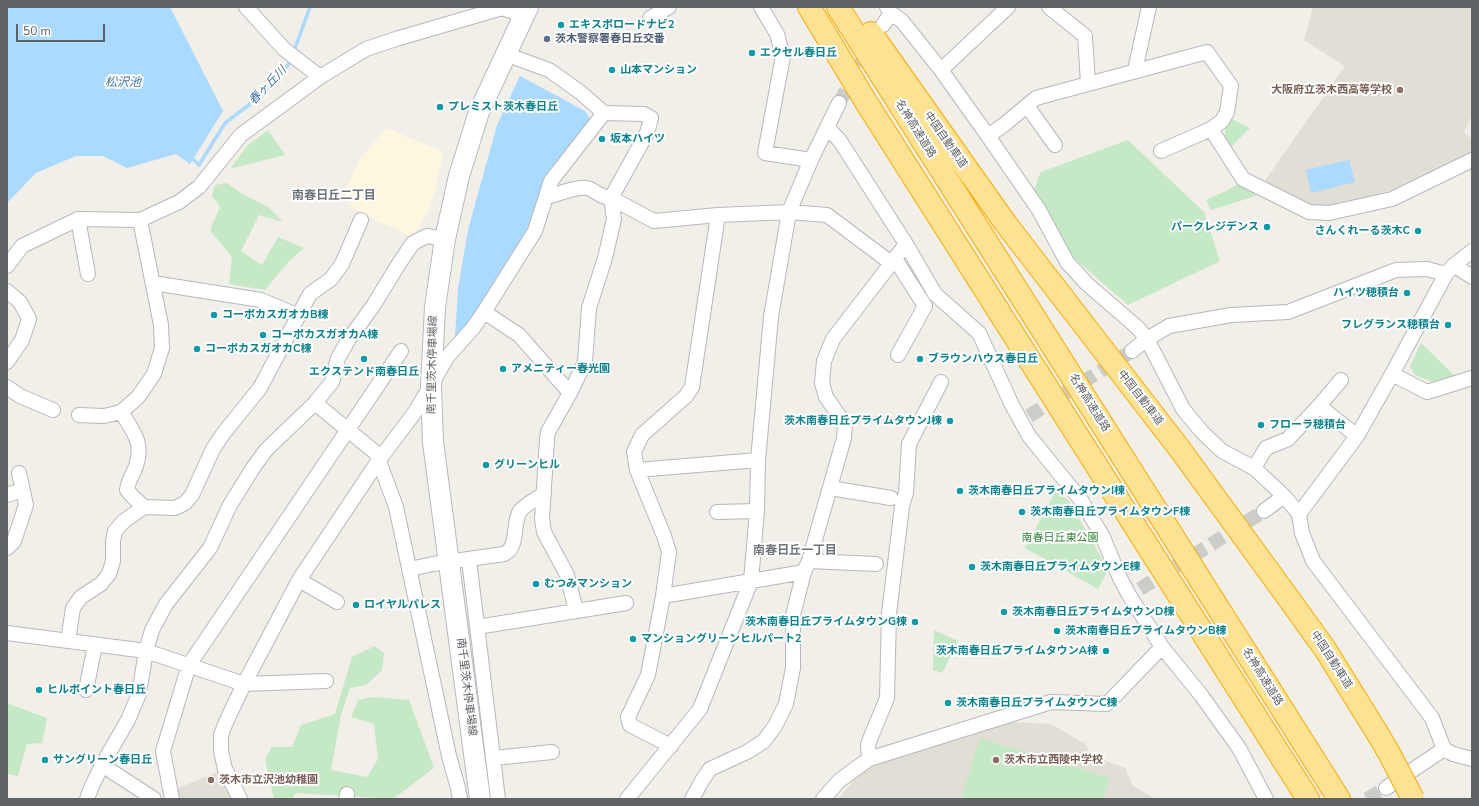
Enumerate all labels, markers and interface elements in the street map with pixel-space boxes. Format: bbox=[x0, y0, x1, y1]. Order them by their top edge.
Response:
scale bar bbox=[18, 16, 107, 42]
place label: エキスポロードナビ2 bbox=[569, 18, 675, 32]
marker: エキスポロードナビ2 bbox=[556, 20, 566, 30]
text: 50 m bbox=[23, 23, 51, 39]
place label: 茨木警察署春日丘交番 bbox=[555, 32, 665, 46]
marker: 茨木警察署春日丘交番 bbox=[542, 34, 552, 44]
place label: エクセル春日丘 bbox=[760, 46, 837, 60]
marker: エクセル春日丘 bbox=[747, 48, 757, 58]
place label: 山本マンション bbox=[620, 63, 697, 77]
water label: 春ヶ丘川 bbox=[246, 64, 290, 108]
marker: 山本マンション bbox=[607, 65, 617, 75]
water label: 松沢池 bbox=[105, 76, 141, 90]
place label: 大阪府立茨木西高等学校 bbox=[1271, 83, 1392, 97]
marker: 大阪府立茨木西高等学校 bbox=[1395, 85, 1405, 95]
street label: 名神高速道路 bbox=[892, 98, 938, 160]
place label: プレミスト茨木春日丘 bbox=[448, 100, 558, 114]
marker: プレミスト茨木春日丘 bbox=[435, 102, 445, 112]
street label: 中国自動車道 bbox=[921, 109, 969, 171]
place label: 坂本ハイツ bbox=[610, 132, 665, 146]
marker: 坂本ハイツ bbox=[597, 134, 607, 144]
district label: 南春日丘二丁目 bbox=[292, 189, 376, 203]
place label: パークレジデンス bbox=[1171, 220, 1259, 234]
marker: パークレジデンス bbox=[1262, 222, 1272, 232]
place label: さんくれーる茨木C bbox=[1315, 224, 1410, 238]
marker: さんくれーる茨木C bbox=[1413, 226, 1423, 236]
place label: ハイツ穂積台 bbox=[1333, 286, 1399, 300]
marker: ハイツ穂積台 bbox=[1402, 288, 1412, 298]
place label: コーポカスガオカB棟 bbox=[222, 308, 329, 322]
marker: コーポカスガオカB棟 bbox=[209, 310, 219, 320]
street label: 南千里茨木停車場線 bbox=[426, 315, 440, 415]
place label: フレグランス穂積台 bbox=[1341, 318, 1440, 332]
marker: フレグランス穂積台 bbox=[1443, 320, 1453, 330]
place label: コーポカスガオカA棟 bbox=[271, 328, 378, 342]
marker: コーポカスガオカA棟 bbox=[258, 330, 268, 340]
place label: コーポカスガオカC棟 bbox=[205, 342, 311, 356]
marker: コーポカスガオカC棟 bbox=[192, 344, 202, 354]
place label: ブラウンハウス春日丘 bbox=[928, 352, 1038, 366]
marker: エクステンド南春日丘 bbox=[359, 354, 369, 364]
marker: ブラウンハウス春日丘 bbox=[915, 354, 925, 364]
place label: アメニティー春光園 bbox=[511, 362, 610, 376]
marker: アメニティー春光園 bbox=[498, 364, 508, 374]
place label: エクステンド南春日丘 bbox=[309, 365, 419, 379]
street label: 中国自動車道 bbox=[1114, 368, 1166, 428]
street label: 名神高速道路 bbox=[1066, 372, 1112, 434]
place label: 茨木南春日丘プライムタウンJ棟 bbox=[784, 414, 942, 428]
marker: 茨木南春日丘プライムタウンJ棟 bbox=[945, 416, 955, 426]
place label: フローラ穂積台 bbox=[1269, 418, 1346, 432]
marker: フローラ穂積台 bbox=[1256, 420, 1266, 430]
place label: グリーンヒル bbox=[494, 458, 560, 472]
marker: グリーンヒル bbox=[481, 460, 491, 470]
place label: 茨木南春日丘プライムタウンI棟 bbox=[968, 484, 1125, 498]
marker: 茨木南春日丘プライムタウンI棟 bbox=[955, 486, 965, 496]
place label: 茨木南春日丘プライムタウンF棟 bbox=[1030, 505, 1190, 519]
marker: 茨木南春日丘プライムタウンF棟 bbox=[1017, 507, 1027, 517]
park label: 南春日丘東公園 bbox=[1022, 531, 1098, 545]
district label: 南春日丘一丁目 bbox=[753, 544, 837, 558]
place label: 茨木南春日丘プライムタウンE棟 bbox=[980, 560, 1141, 574]
marker: 茨木南春日丘プライムタウンE棟 bbox=[967, 562, 977, 572]
place label: むつみマンション bbox=[544, 577, 632, 591]
marker: むつみマンション bbox=[531, 579, 541, 589]
place label: ロイヤルパレス bbox=[364, 598, 441, 612]
marker: ロイヤルパレス bbox=[351, 600, 361, 610]
place label: 茨木南春日丘プライムタウンD棟 bbox=[1012, 605, 1174, 619]
marker: 茨木南春日丘プライムタウンD棟 bbox=[999, 607, 1009, 617]
place label: 茨木南春日丘プライムタウンG棟 bbox=[745, 615, 907, 629]
marker: 茨木南春日丘プライムタウンG棟 bbox=[910, 617, 920, 627]
place label: 茨木南春日丘プライムタウンB棟 bbox=[1065, 624, 1227, 638]
marker: 茨木南春日丘プライムタウンB棟 bbox=[1052, 626, 1062, 636]
street label: 中国自動車道 bbox=[1307, 629, 1355, 691]
place label: マンショングリーンヒルパート2 bbox=[641, 632, 802, 646]
marker: マンショングリーンヒルパート2 bbox=[628, 634, 638, 644]
street label: 南千里茨木停車場線 bbox=[453, 637, 479, 737]
place label: 茨木南春日丘プライムタウンA棟 bbox=[936, 644, 1098, 658]
marker: 茨木南春日丘プライムタウンA棟 bbox=[1101, 646, 1111, 656]
street label: 名神高速道路 bbox=[1239, 646, 1285, 708]
place label: ヒルポイント春日丘 bbox=[47, 683, 146, 697]
marker: ヒルポイント春日丘 bbox=[34, 685, 44, 695]
place label: 茨木南春日丘プライムタウンC棟 bbox=[956, 696, 1117, 710]
marker: 茨木南春日丘プライムタウンC棟 bbox=[943, 698, 953, 708]
place label: サングリーン春日丘 bbox=[53, 753, 152, 767]
place label: 茨木市立西陵中学校 bbox=[1004, 753, 1103, 767]
marker: サングリーン春日丘 bbox=[40, 755, 50, 765]
marker: 茨木市立西陵中学校 bbox=[991, 755, 1001, 765]
place label: 茨木市立沢池幼稚園 bbox=[219, 773, 318, 787]
marker: 茨木市立沢池幼稚園 bbox=[206, 775, 216, 785]

